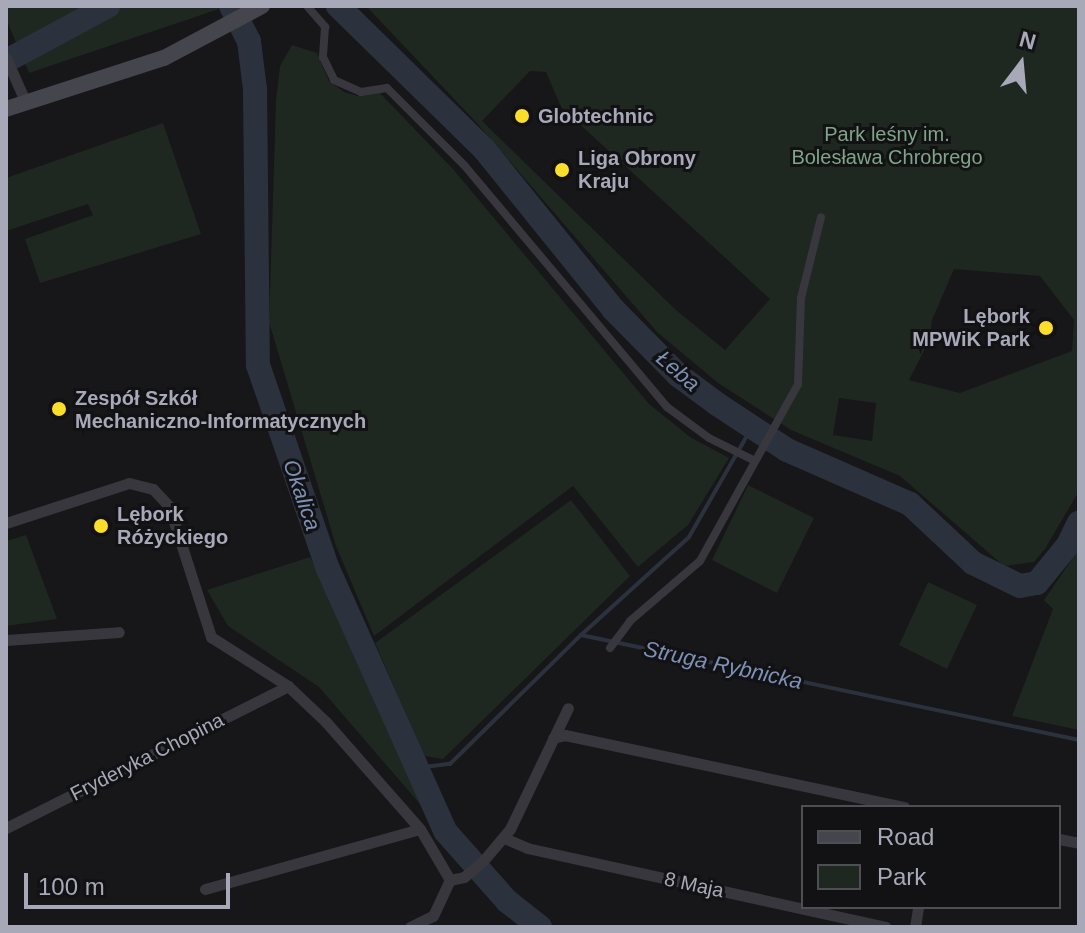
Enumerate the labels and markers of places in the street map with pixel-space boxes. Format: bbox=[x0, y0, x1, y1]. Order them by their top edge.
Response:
place label: Globtechnic bbox=[538, 104, 654, 128]
marker: Globtechnic bbox=[513, 107, 531, 125]
place label: Liga Obrony Kraju bbox=[578, 146, 696, 193]
marker: Liga Obrony Kraju bbox=[553, 161, 571, 179]
place label: Lębork MPWiK Park bbox=[912, 304, 1030, 351]
marker: Lębork MPWiK Park bbox=[1037, 319, 1055, 337]
place label: Zespół Szkół Mechaniczno-Informatycznych bbox=[75, 386, 366, 433]
marker: Zespół Szkół Mechaniczno-Informatycznych bbox=[50, 400, 68, 418]
place label: Lębork Różyckiego bbox=[117, 502, 228, 549]
marker: Lębork Różyckiego bbox=[92, 517, 110, 535]

